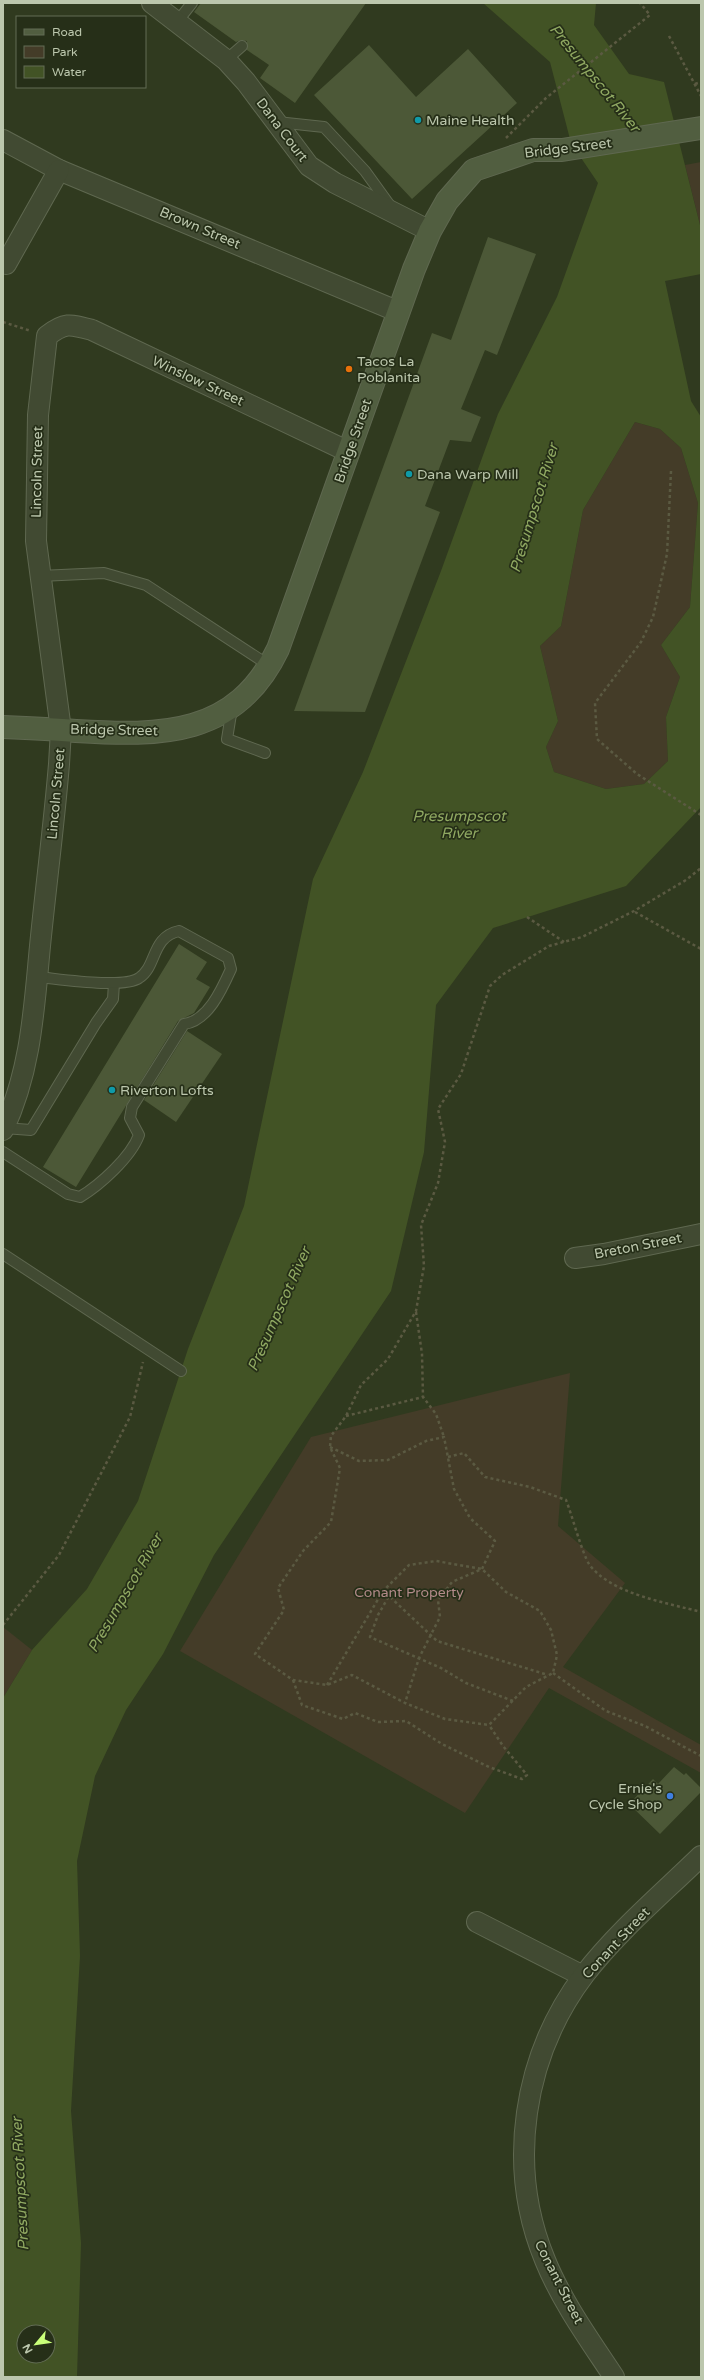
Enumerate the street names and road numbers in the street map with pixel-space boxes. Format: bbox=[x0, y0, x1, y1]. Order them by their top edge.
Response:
street label: Dana Court bbox=[252, 95, 312, 166]
street label: Bridge Street bbox=[523, 134, 613, 162]
street label: Brown Street bbox=[157, 203, 244, 253]
street label: Winslow Street bbox=[149, 352, 247, 410]
street label: Bridge Street bbox=[331, 396, 376, 485]
street label: Lincoln Street bbox=[28, 425, 46, 518]
street label: Bridge Street bbox=[70, 721, 159, 739]
street label: Lincoln Street bbox=[44, 747, 69, 840]
street label: Breton Street bbox=[593, 1229, 684, 1263]
street label: Conant Street bbox=[578, 1903, 654, 1982]
street label: Conant Street bbox=[531, 2237, 588, 2327]

